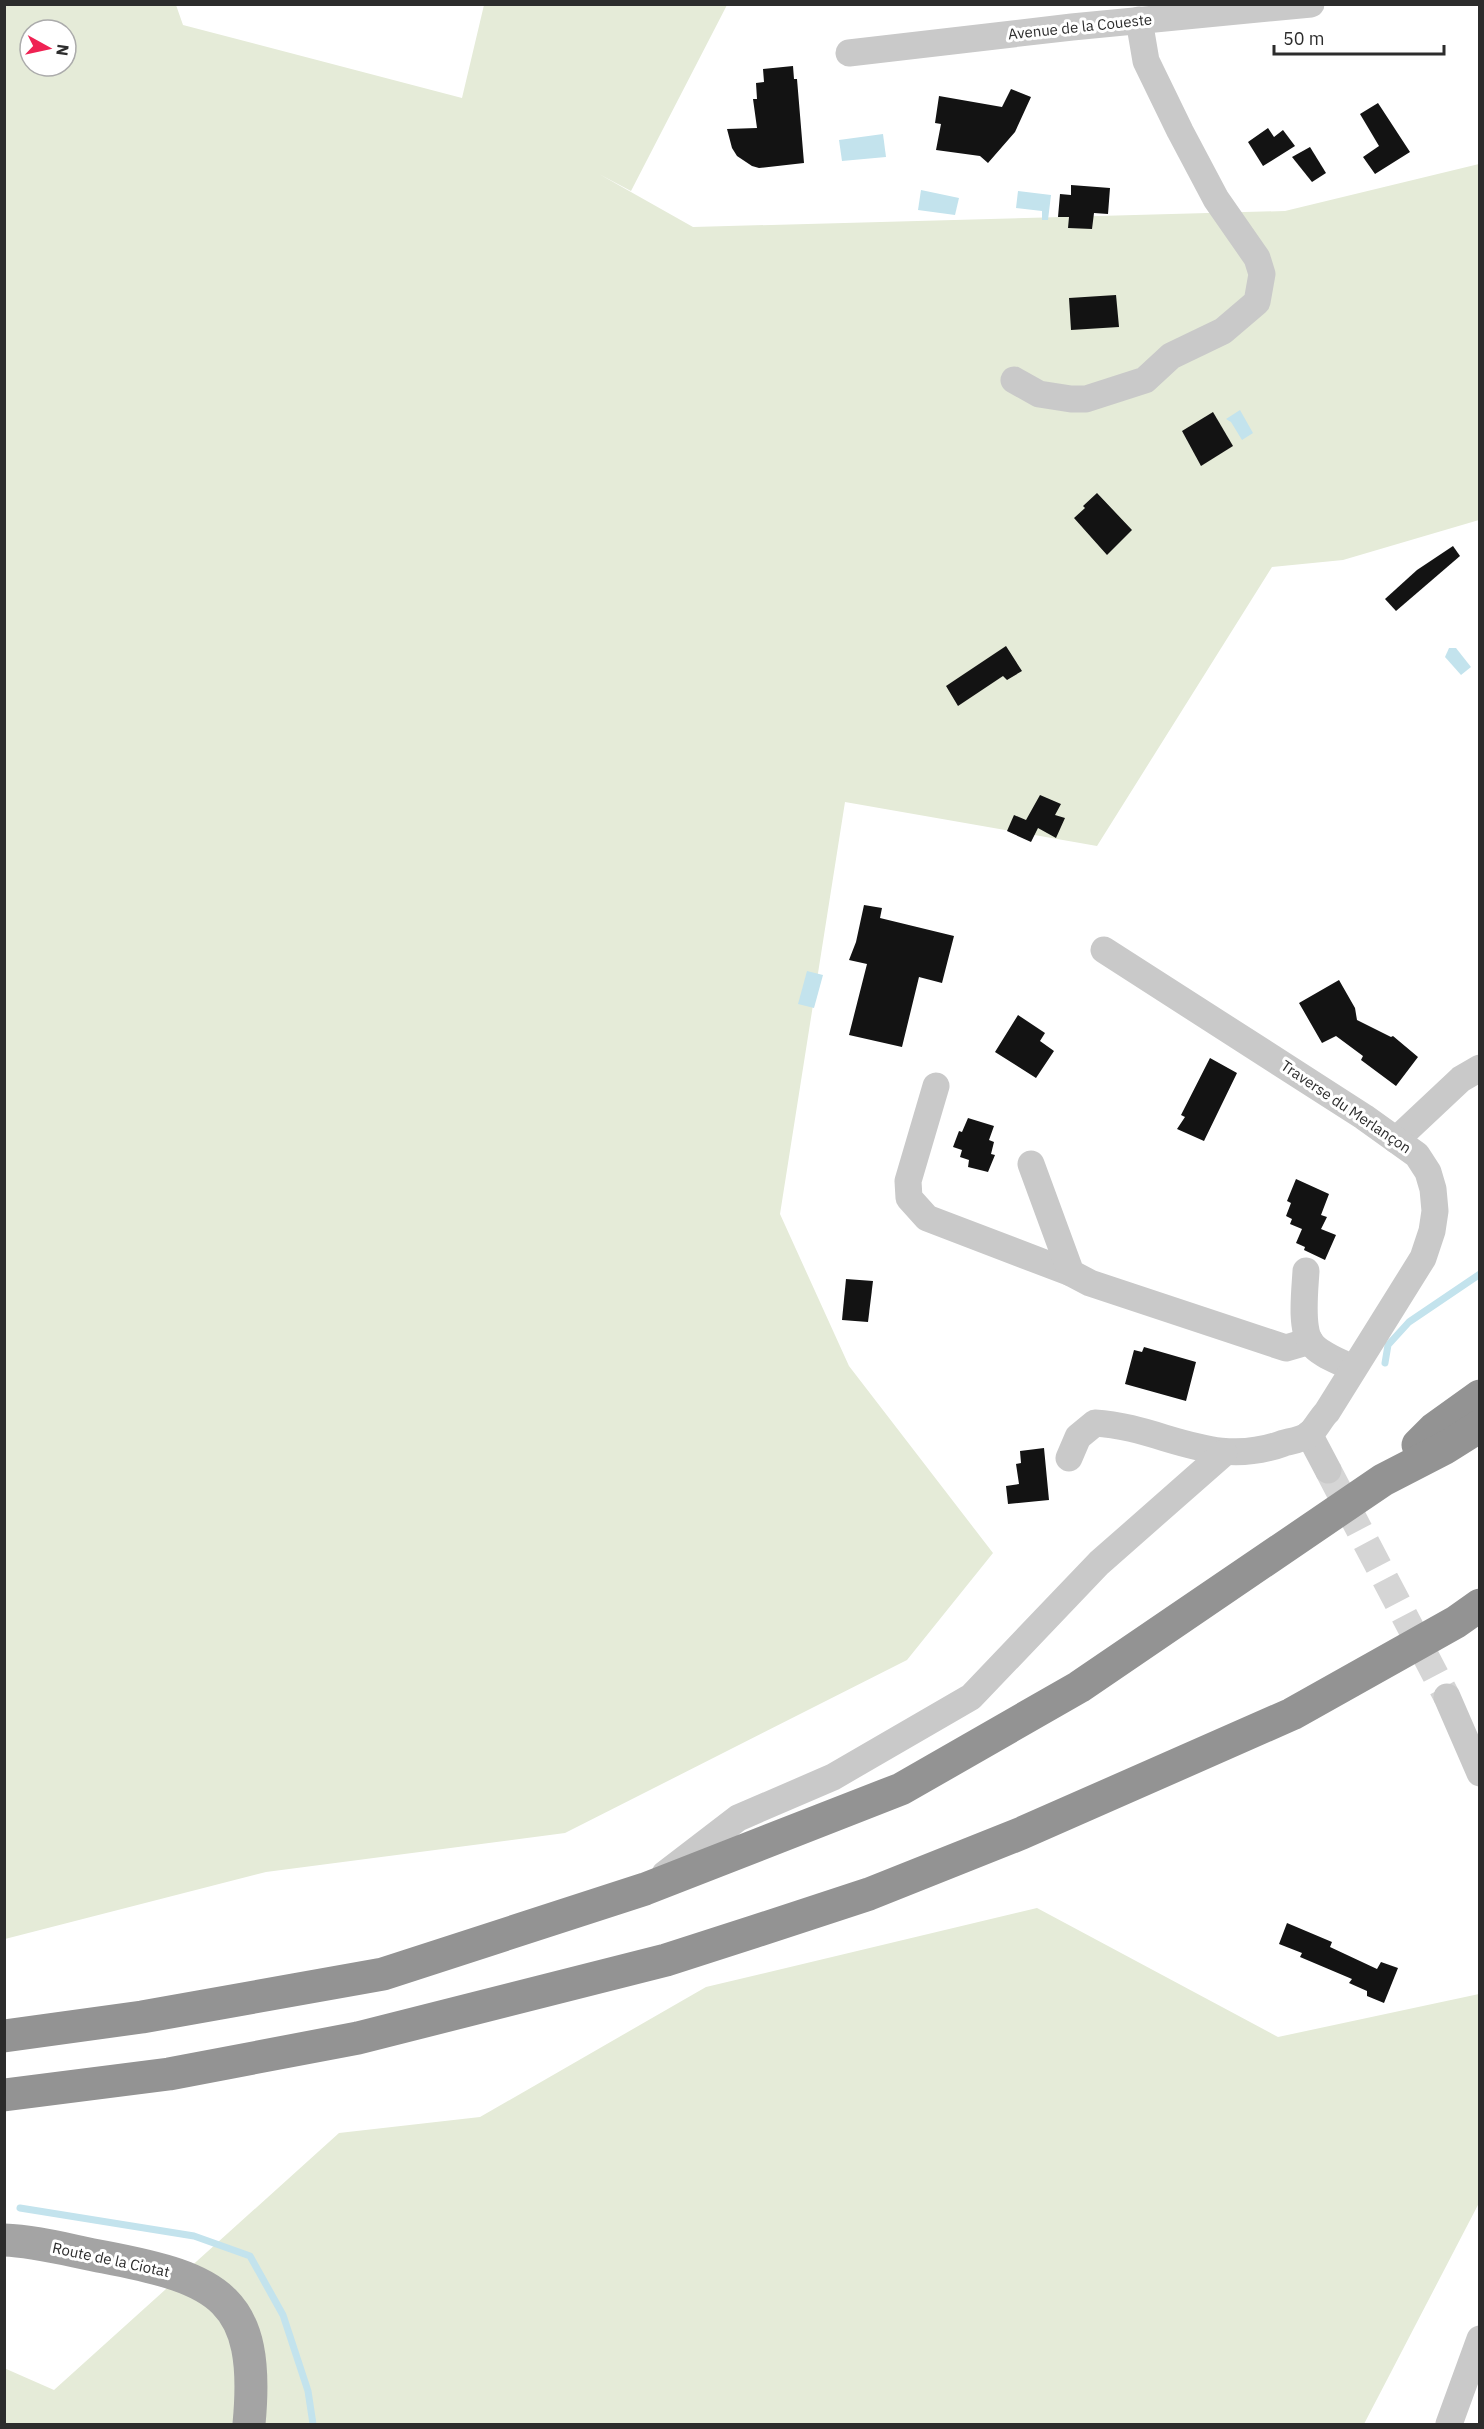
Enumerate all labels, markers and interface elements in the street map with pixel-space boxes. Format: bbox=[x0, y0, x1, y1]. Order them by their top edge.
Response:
street label: Avenue de la Coueste bbox=[1007, 9, 1153, 44]
north arrow bbox=[18, 18, 78, 78]
scale bar bbox=[1274, 18, 1444, 56]
text: 50 m bbox=[1283, 27, 1325, 50]
text: N bbox=[52, 43, 74, 57]
street label: Traverse du Merlançon bbox=[1278, 1056, 1415, 1157]
street label: Route de la Ciotat bbox=[51, 2238, 171, 2281]

